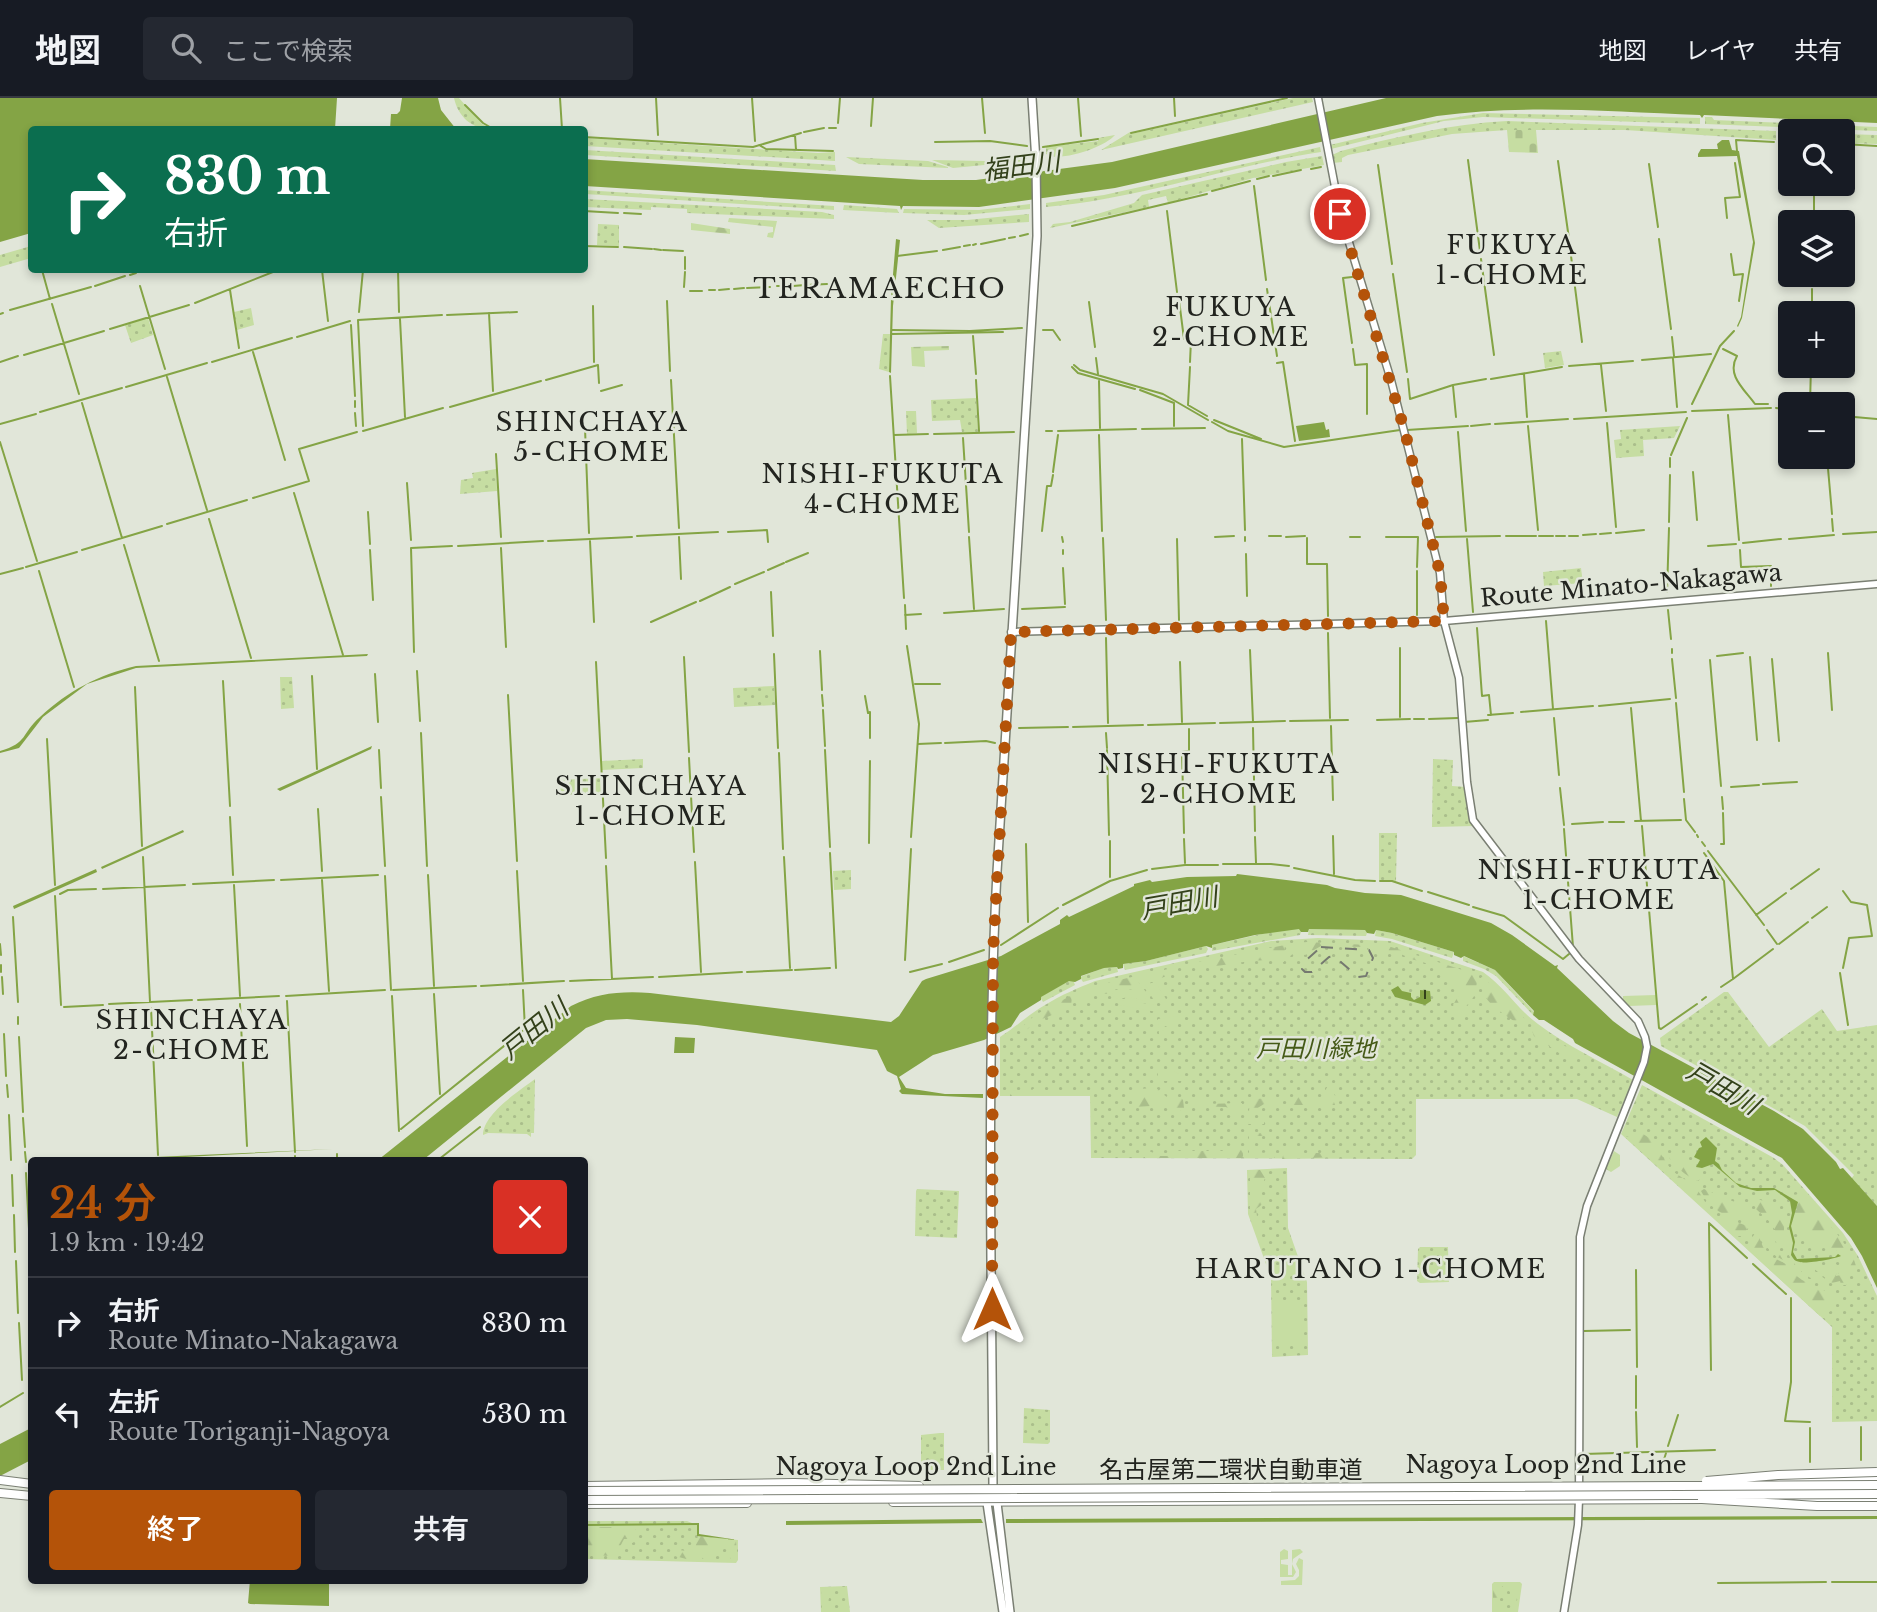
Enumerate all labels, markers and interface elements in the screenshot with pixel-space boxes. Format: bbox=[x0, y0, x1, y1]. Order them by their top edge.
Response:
search box bbox=[143, 17, 633, 80]
icon: search bbox=[167, 29, 205, 67]
text: 地図 bbox=[35, 30, 101, 71]
text: ここで検索 bbox=[223, 35, 353, 67]
text: 地図 bbox=[1599, 36, 1647, 65]
text: レイヤ bbox=[1685, 36, 1756, 65]
text: 共有 bbox=[1794, 36, 1842, 65]
map controls bbox=[1778, 119, 1855, 469]
button: search bbox=[1778, 119, 1855, 196]
water label: 福田川 bbox=[980, 145, 1065, 187]
text: 830 m bbox=[164, 146, 331, 207]
icon: right bbox=[49, 154, 140, 245]
pin bbox=[1310, 184, 1370, 244]
icon: arrive bbox=[1321, 195, 1359, 233]
button: layers bbox=[1778, 210, 1855, 287]
text: 右折 bbox=[164, 213, 228, 253]
district label: FUKUYA 1-CHOME bbox=[1435, 229, 1589, 291]
district label: TERAMAECHO bbox=[753, 271, 1007, 306]
district label: FUKUYA 2-CHOME bbox=[1152, 291, 1310, 353]
button: + bbox=[1778, 301, 1855, 378]
button: − bbox=[1778, 392, 1855, 469]
district label: SHINCHAYA 5-CHOME bbox=[495, 406, 689, 468]
district label: NISHI-FUKUTA 4-CHOME bbox=[762, 458, 1004, 520]
street label: Route Minato-Nakagawa bbox=[1479, 557, 1784, 613]
district label: NISHI-FUKUTA 2-CHOME bbox=[1098, 748, 1340, 810]
district label: SHINCHAYA 1-CHOME bbox=[554, 770, 748, 832]
district label: NISHI-FUKUTA 1-CHOME bbox=[1478, 854, 1720, 916]
water label: 戸田川 bbox=[1138, 880, 1223, 926]
water label: 戸田川 bbox=[494, 990, 577, 1066]
district label: SHINCHAYA 2-CHOME bbox=[95, 1004, 289, 1066]
park label: 戸田川緑地 bbox=[1256, 1034, 1379, 1063]
water label: 戸田川 bbox=[1681, 1055, 1767, 1123]
text: 24 分 bbox=[49, 1177, 156, 1229]
button: close bbox=[493, 1180, 567, 1254]
text: 1.9 km · 19:42 bbox=[49, 1229, 205, 1257]
district label: HARUTANO 1-CHOME bbox=[1195, 1253, 1547, 1285]
position arrow bbox=[955, 1272, 1029, 1346]
text: 右折 bbox=[108, 1295, 160, 1327]
icon: right bbox=[49, 1304, 87, 1342]
text: 830 m bbox=[481, 1307, 567, 1339]
text: Route Minato-Nakagawa bbox=[108, 1327, 398, 1355]
text: 左折 bbox=[108, 1386, 160, 1418]
icon: left bbox=[49, 1395, 87, 1433]
text: 530 m bbox=[482, 1398, 567, 1430]
text: Route Toriganji-Nagoya bbox=[108, 1418, 390, 1446]
street label: Nagoya Loop 2nd Line bbox=[1406, 1450, 1686, 1479]
street label: Nagoya Loop 2nd Line bbox=[776, 1452, 1056, 1481]
street label: 名古屋第二環状自動車道 bbox=[1099, 1455, 1363, 1484]
button: 終了 bbox=[49, 1490, 301, 1570]
button: 共有 bbox=[315, 1490, 567, 1570]

